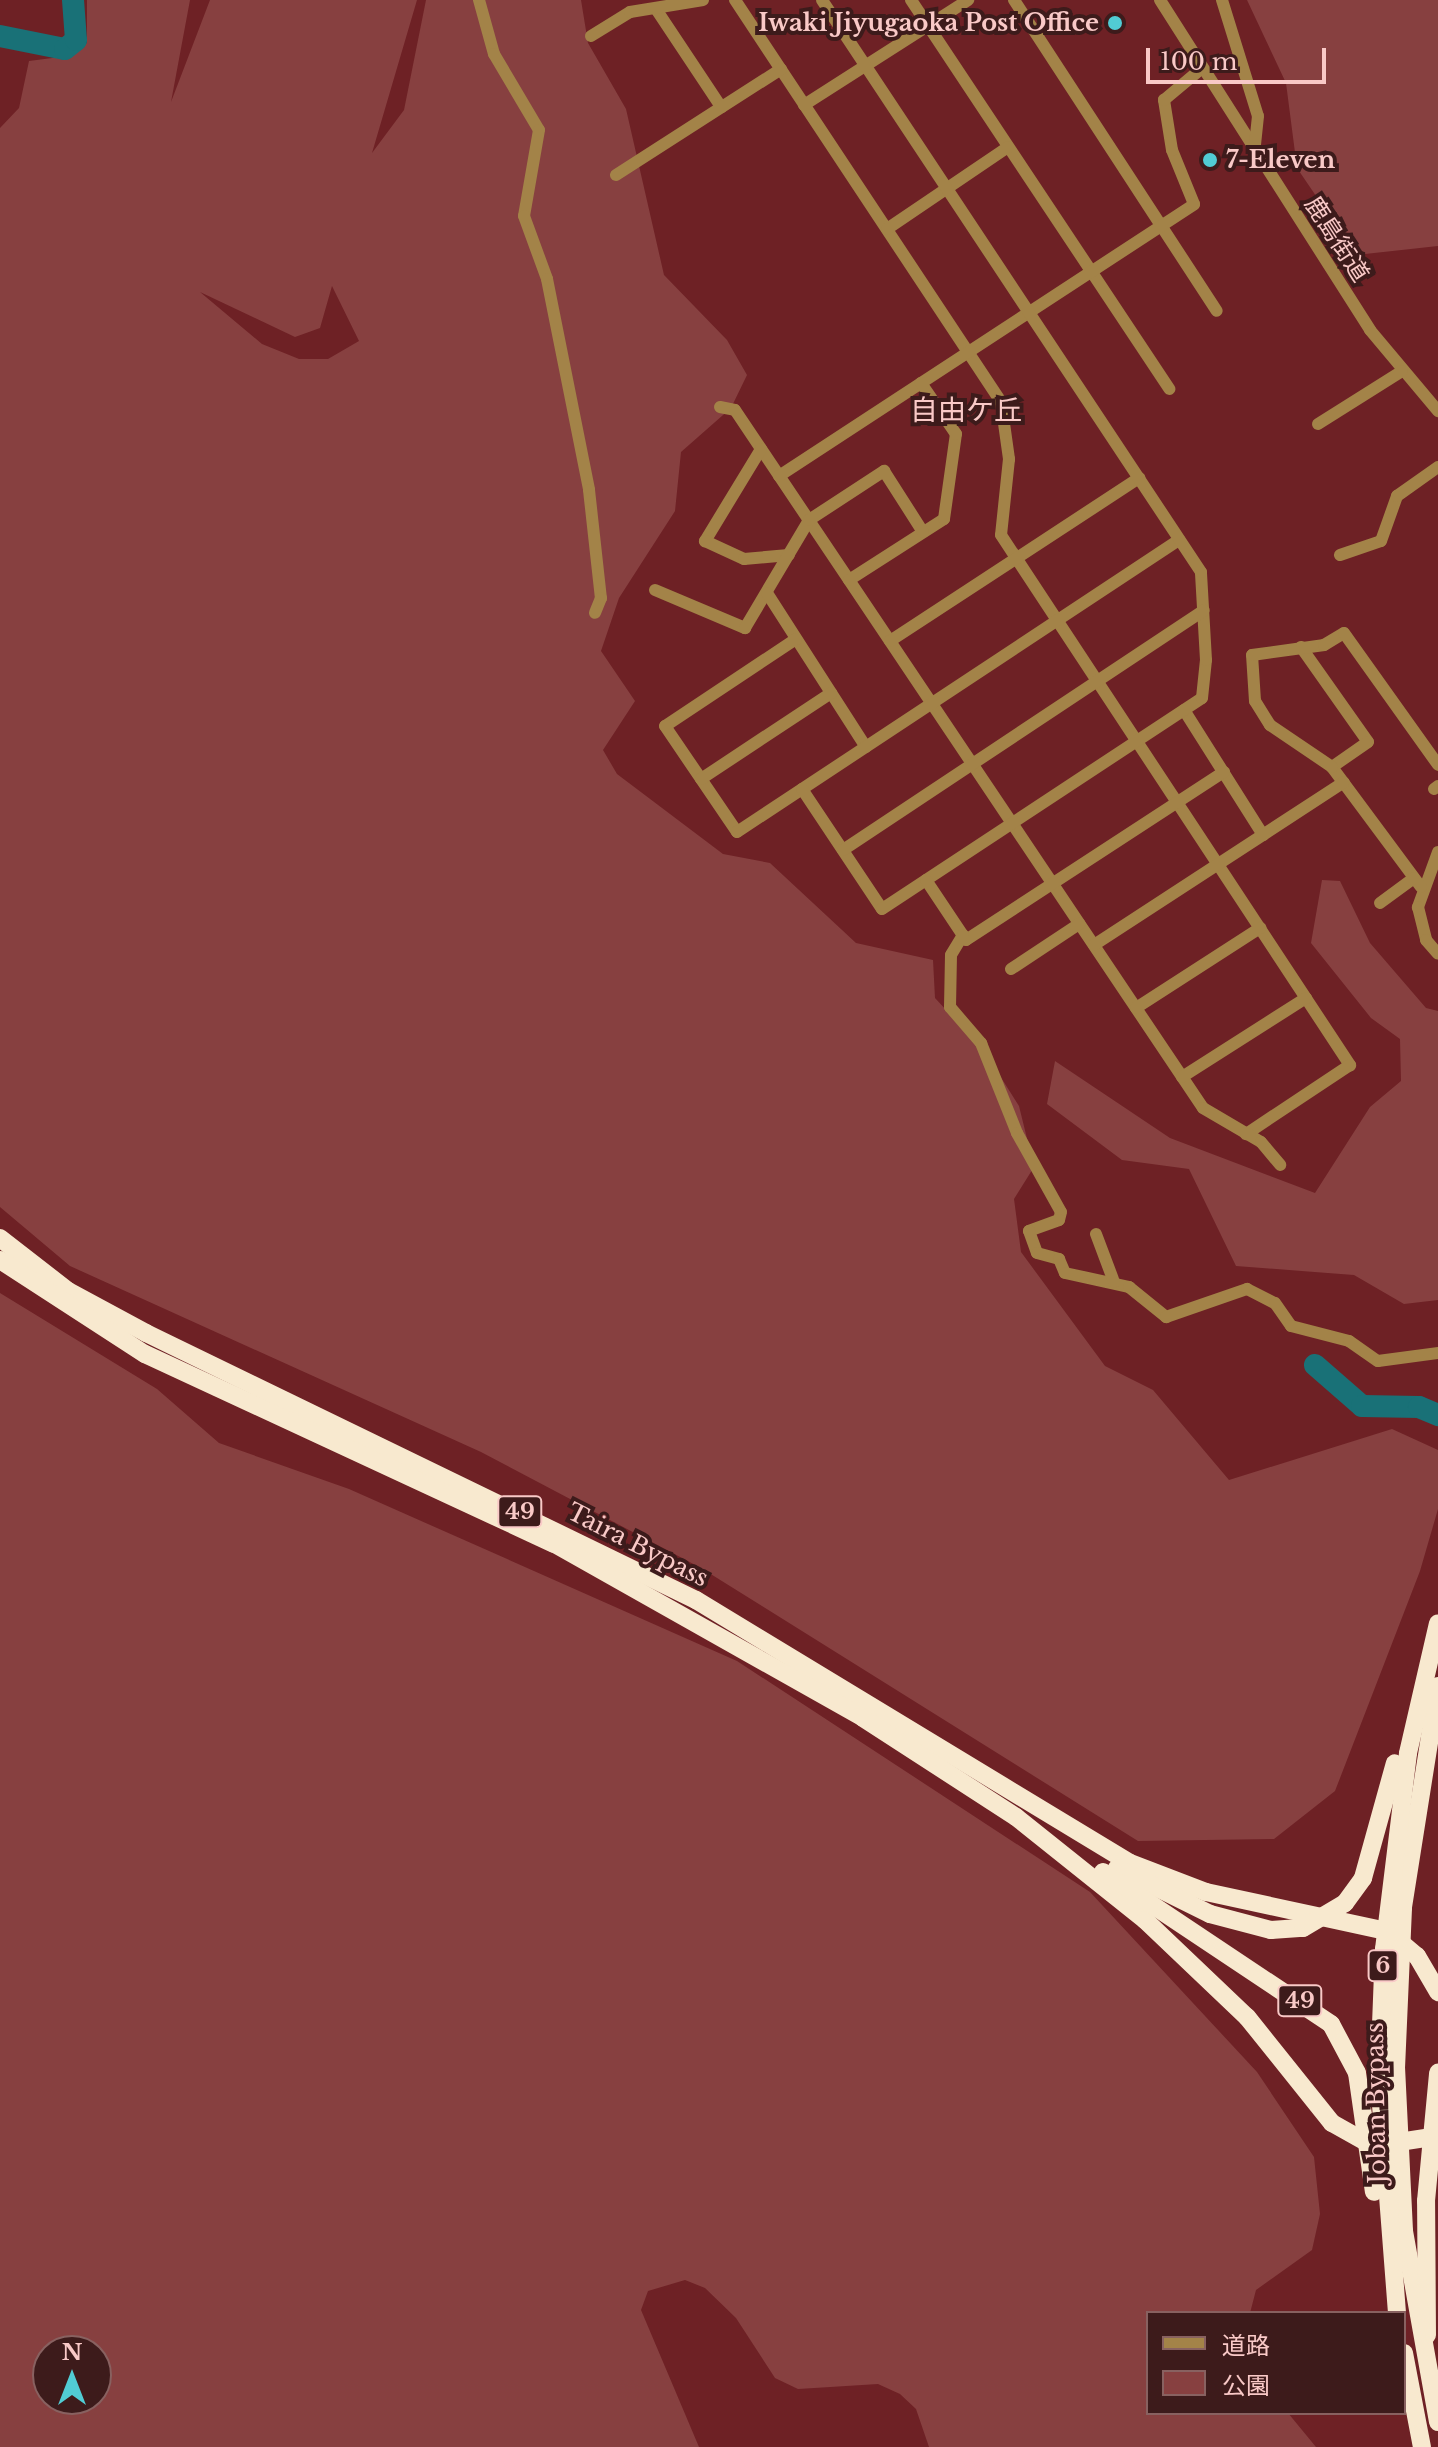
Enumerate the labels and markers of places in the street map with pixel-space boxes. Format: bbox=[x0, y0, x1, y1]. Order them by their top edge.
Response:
place label: Iwaki Jiyugaoka Post Office bbox=[758, 9, 1099, 37]
marker: Iwaki Jiyugaoka Post Office bbox=[1106, 14, 1124, 32]
place label: 7-Eleven bbox=[1226, 146, 1335, 174]
marker: 7-Eleven bbox=[1201, 151, 1219, 169]

